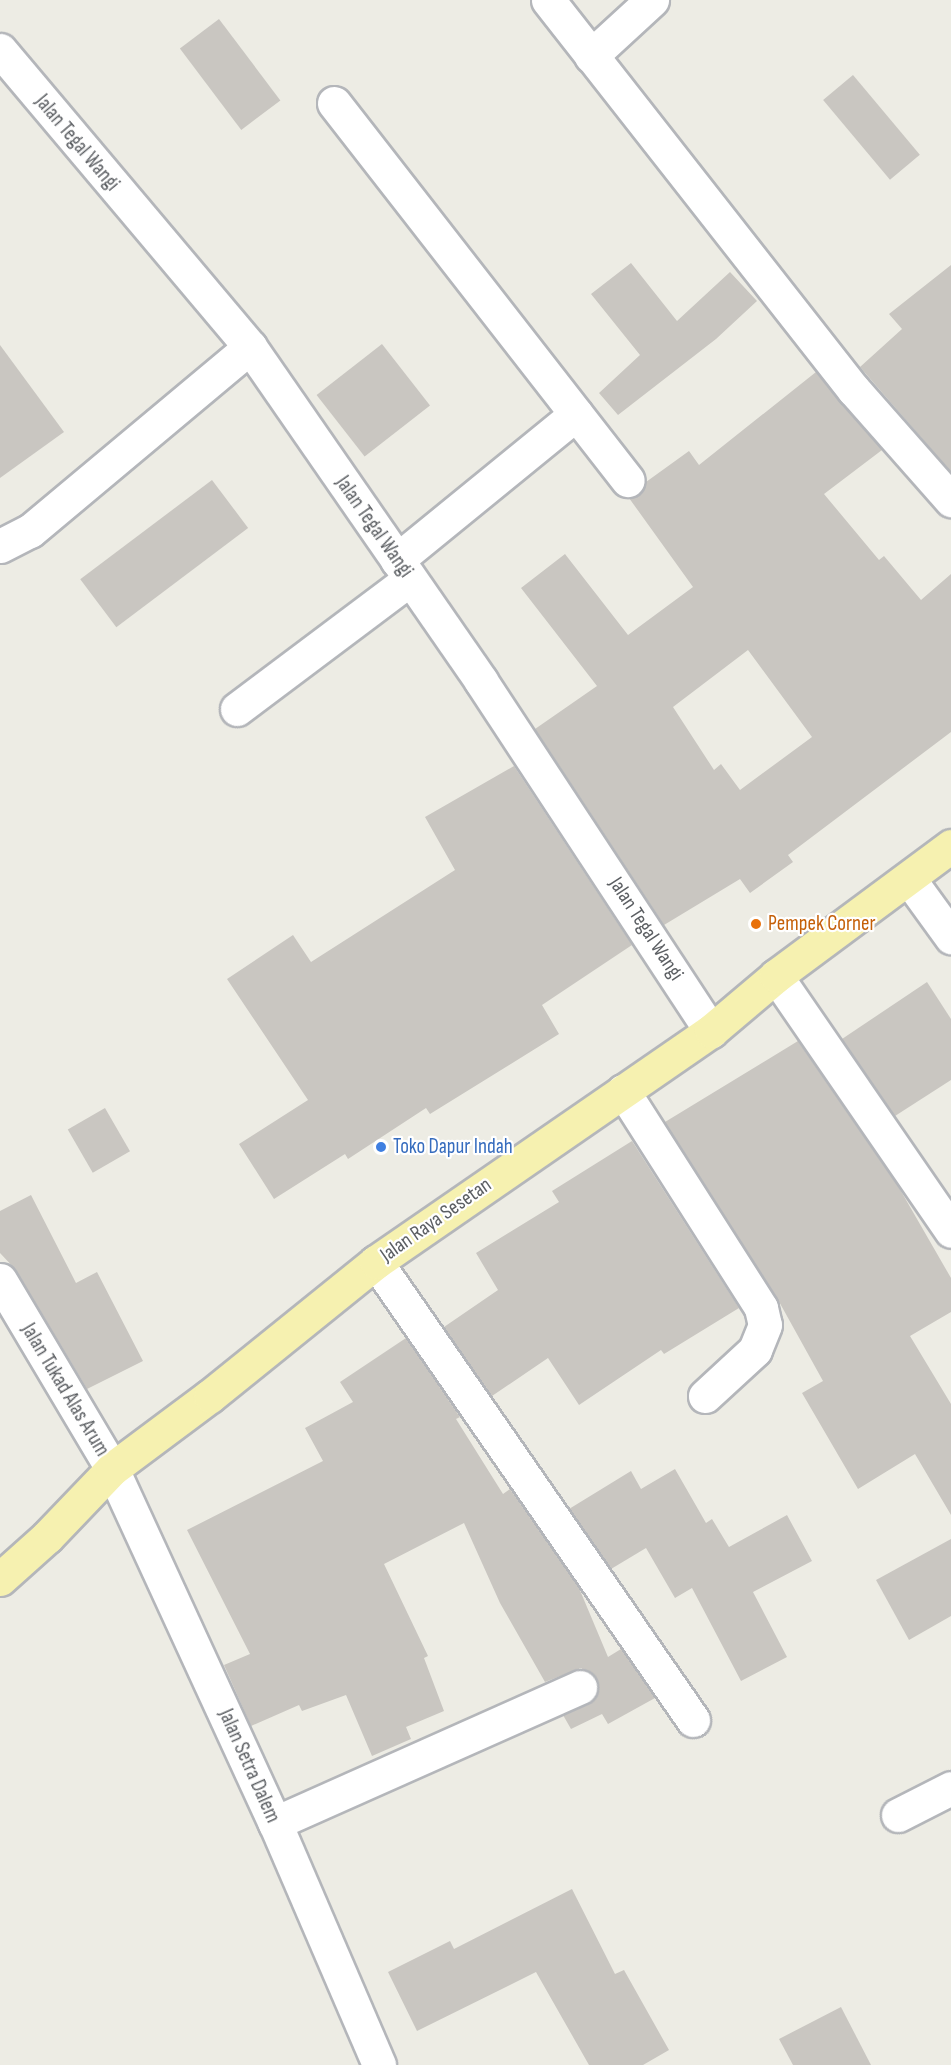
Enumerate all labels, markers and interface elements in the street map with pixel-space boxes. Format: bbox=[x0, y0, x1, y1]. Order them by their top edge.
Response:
street label: Jalan Tegal Wangi bbox=[29, 90, 125, 196]
street label: Jalan Tegal Wangi bbox=[330, 471, 418, 583]
street label: Jalan Tegal Wangi bbox=[603, 873, 689, 985]
place label: Pempek Corner bbox=[768, 911, 875, 937]
marker: Pempek Corner bbox=[749, 917, 763, 931]
place label: Toko Dapur Indah bbox=[393, 1134, 513, 1160]
marker: Toko Dapur Indah bbox=[374, 1140, 388, 1154]
street label: Jalan Raya Sesetan bbox=[376, 1172, 496, 1268]
street label: Jalan Tukad Alas Arum bbox=[15, 1319, 115, 1461]
street label: Jalan Setra Dalem bbox=[213, 1705, 285, 1827]

